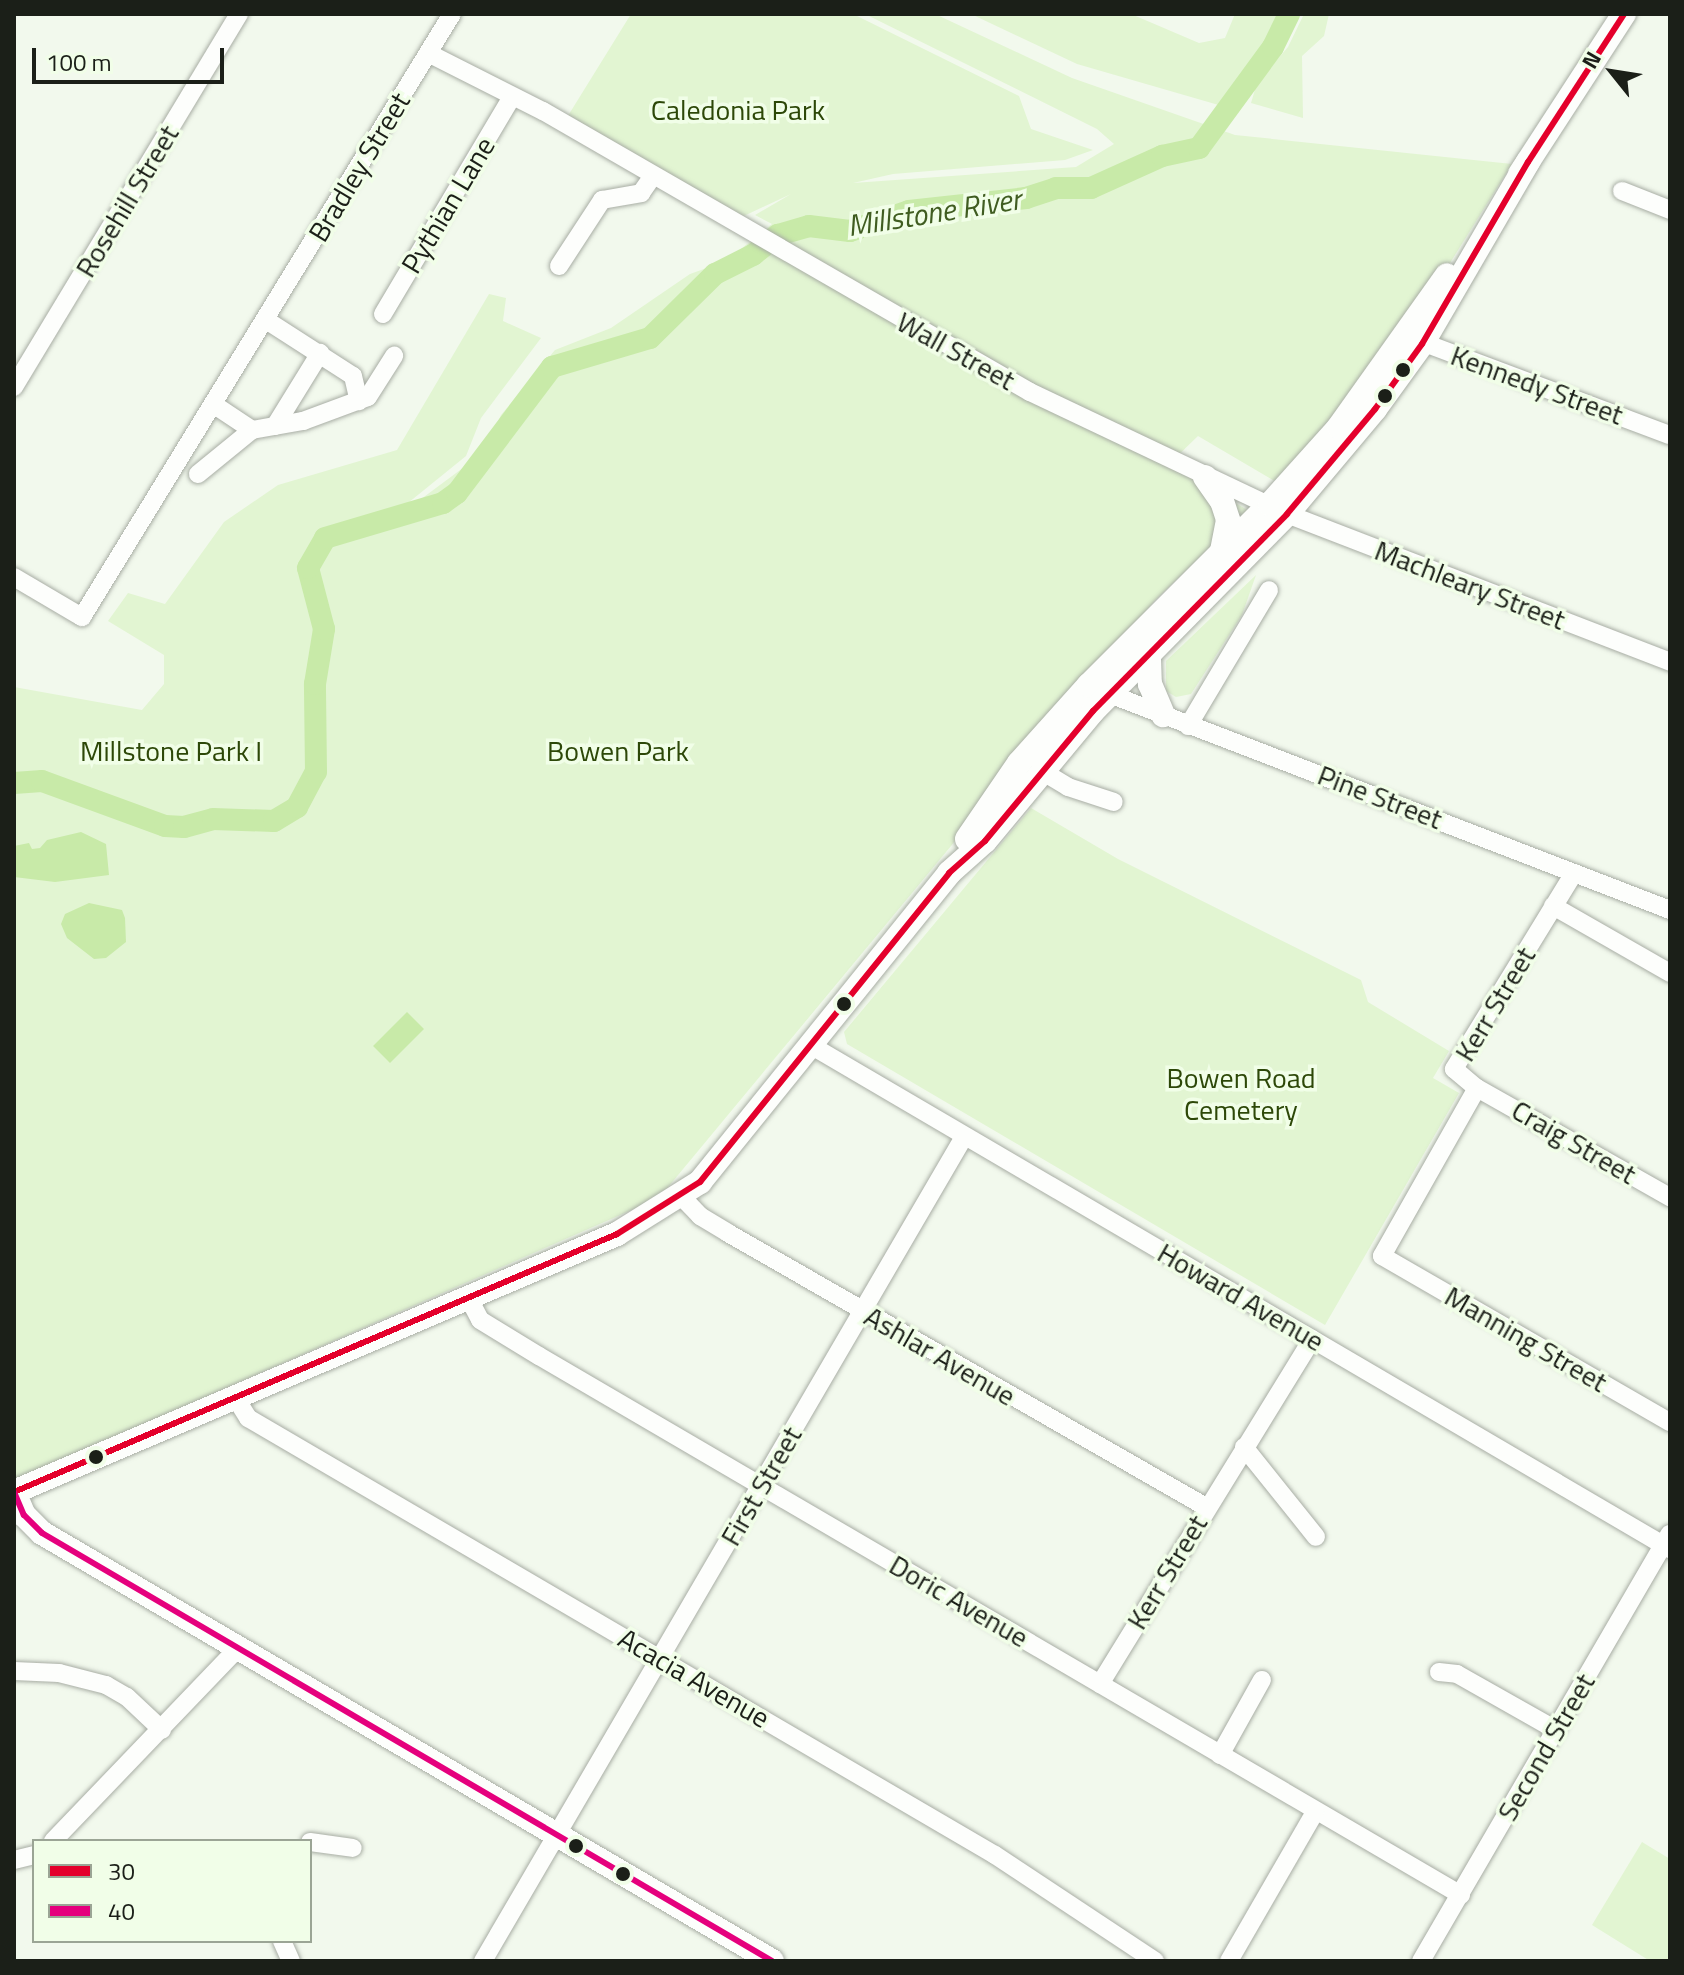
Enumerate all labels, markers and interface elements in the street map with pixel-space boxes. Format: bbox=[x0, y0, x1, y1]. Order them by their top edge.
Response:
scale bar bbox=[36, 32, 228, 82]
north arrow bbox=[1572, 32, 1652, 112]
text: 100 m bbox=[46, 44, 112, 80]
text: N bbox=[1573, 45, 1610, 75]
street label: Bradley Street bbox=[301, 86, 417, 248]
park label: Caledonia Park bbox=[651, 93, 825, 127]
street label: Rosehill Street bbox=[68, 119, 186, 283]
street label: Pythian Lane bbox=[394, 131, 502, 279]
water label: Millstone River bbox=[845, 181, 1023, 243]
street label: Wall Street bbox=[891, 305, 1021, 397]
street label: Kennedy Street bbox=[1446, 338, 1628, 432]
unlabelled marker bbox=[1395, 362, 1411, 378]
unlabelled marker bbox=[1377, 388, 1393, 404]
street label: Machleary Street bbox=[1370, 533, 1570, 637]
park label: Millstone Park I bbox=[80, 734, 262, 768]
park label: Bowen Park bbox=[547, 734, 689, 768]
street label: Pine Street bbox=[1313, 758, 1447, 836]
street label: Kerr Street bbox=[1448, 941, 1542, 1067]
unlabelled marker bbox=[836, 996, 852, 1012]
park label: Bowen Road Cemetery bbox=[1166, 1061, 1316, 1127]
street label: Craig Street bbox=[1506, 1093, 1642, 1191]
street label: Howard Avenue bbox=[1152, 1236, 1330, 1358]
street label: Manning Street bbox=[1439, 1279, 1613, 1399]
street label: Ashlar Avenue bbox=[859, 1299, 1021, 1413]
street label: First Street bbox=[714, 1421, 808, 1551]
unlabelled marker bbox=[88, 1449, 104, 1465]
street label: Kerr Street bbox=[1120, 1509, 1214, 1635]
street label: Doric Avenue bbox=[884, 1548, 1034, 1654]
street label: Acacia Avenue bbox=[612, 1621, 776, 1735]
street label: Second Street bbox=[1490, 1667, 1602, 1827]
unlabelled marker bbox=[568, 1838, 584, 1854]
legend bbox=[32, 1839, 312, 1943]
text: 30 bbox=[108, 1853, 135, 1889]
unlabelled marker bbox=[615, 1866, 631, 1882]
text: 40 bbox=[108, 1893, 135, 1929]

